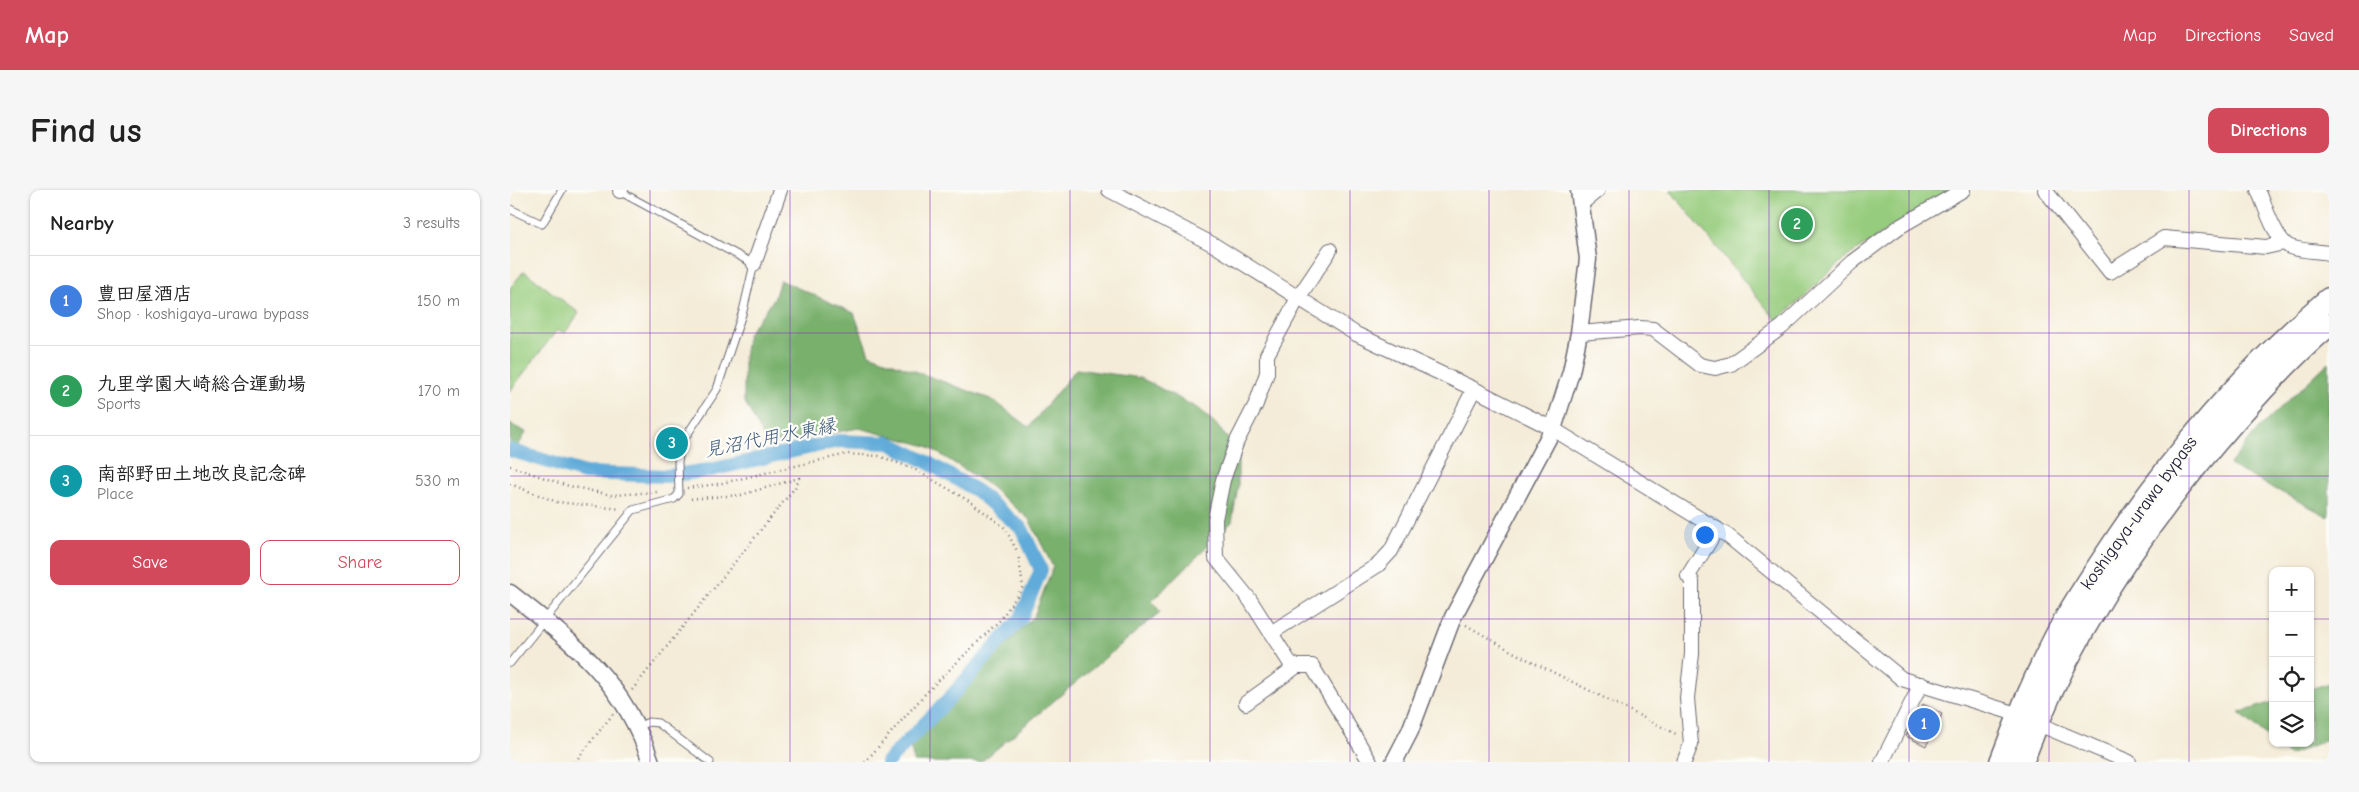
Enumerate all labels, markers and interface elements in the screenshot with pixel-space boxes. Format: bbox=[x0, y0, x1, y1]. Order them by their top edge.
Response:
text: Map bbox=[25, 21, 69, 49]
text: Map bbox=[2123, 25, 2157, 46]
text: Directions bbox=[2185, 25, 2261, 46]
text: Saved bbox=[2289, 25, 2334, 46]
button: Directions bbox=[2208, 108, 2329, 153]
text: Find us bbox=[30, 110, 142, 151]
pin: 2 bbox=[1781, 205, 1813, 243]
text: Nearby bbox=[50, 211, 114, 235]
text: 3 results bbox=[403, 214, 460, 232]
text: 豊田屋酒店 bbox=[97, 283, 192, 305]
text: 1 bbox=[63, 292, 69, 310]
text: 150 m bbox=[417, 292, 460, 310]
text: Shop · koshigaya-urawa bypass bbox=[97, 305, 309, 323]
text: 九里学園大崎総合運動場 bbox=[97, 373, 306, 395]
text: 2 bbox=[62, 382, 70, 400]
text: 170 m bbox=[418, 382, 460, 400]
text: Sports bbox=[97, 395, 140, 413]
water label: 見沼代用水東縁 bbox=[703, 414, 839, 461]
pin: 3 bbox=[656, 424, 688, 462]
street label: koshigaya-urawa bypass bbox=[2076, 432, 2202, 594]
text: 南部野田土地改良記念碑 bbox=[97, 463, 306, 485]
text: 3 bbox=[62, 472, 70, 490]
text: 530 m bbox=[415, 472, 460, 490]
text: Place bbox=[97, 485, 133, 503]
your location bbox=[1692, 522, 1718, 548]
button: Save bbox=[50, 540, 250, 585]
button: Share bbox=[260, 540, 460, 585]
map controls bbox=[2269, 567, 2314, 747]
button: + bbox=[2269, 567, 2314, 612]
button: − bbox=[2269, 612, 2314, 657]
button: locate bbox=[2269, 657, 2314, 702]
button: layers bbox=[2269, 702, 2314, 747]
pin: 1 bbox=[1908, 705, 1940, 743]

